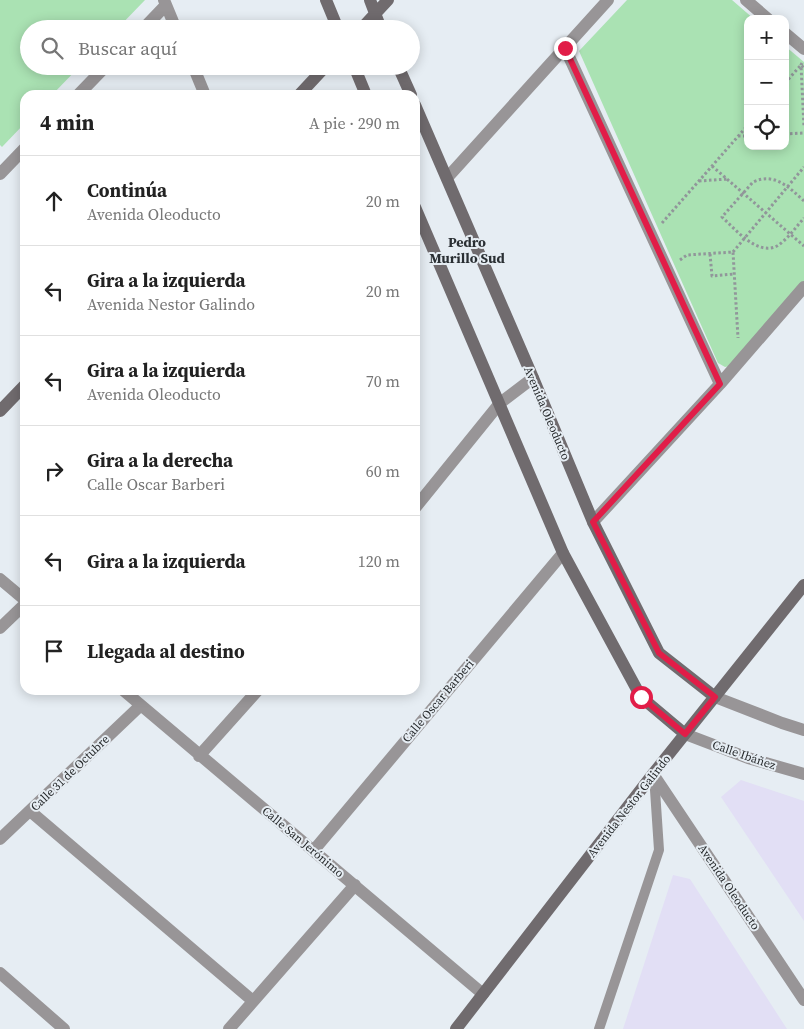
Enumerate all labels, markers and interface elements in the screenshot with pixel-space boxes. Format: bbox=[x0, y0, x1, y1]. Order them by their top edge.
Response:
map controls bbox=[744, 15, 789, 150]
button: + bbox=[744, 15, 789, 60]
search box bbox=[20, 20, 420, 75]
icon: search bbox=[38, 34, 66, 62]
text: Buscar aquí bbox=[78, 35, 177, 61]
route end bbox=[554, 37, 577, 60]
button: − bbox=[744, 60, 789, 105]
button: locate bbox=[744, 105, 789, 150]
text: 4 min bbox=[40, 108, 95, 137]
text: A pie · 290 m bbox=[309, 112, 400, 134]
text: Continúa bbox=[87, 177, 167, 203]
icon: ahead bbox=[40, 187, 68, 215]
text: 20 m bbox=[366, 190, 400, 212]
text: Avenida Oleoducto bbox=[87, 203, 221, 225]
district label: Pedro Murillo Sud bbox=[429, 232, 506, 268]
text: Gira a la izquierda bbox=[87, 267, 246, 293]
icon: left bbox=[40, 277, 68, 305]
text: 20 m bbox=[366, 280, 400, 302]
text: Avenida Nestor Galindo bbox=[87, 293, 255, 315]
text: Gira a la izquierda bbox=[87, 357, 246, 383]
street label: Avenida Oleoducto bbox=[520, 364, 574, 463]
icon: left bbox=[40, 367, 68, 395]
text: 70 m bbox=[366, 370, 400, 392]
text: Avenida Oleoducto bbox=[87, 383, 221, 405]
text: Gira a la derecha bbox=[87, 447, 233, 473]
icon: right bbox=[40, 457, 68, 485]
text: 60 m bbox=[366, 460, 400, 482]
text: Calle Oscar Barberi bbox=[87, 473, 225, 495]
icon: left bbox=[40, 547, 68, 575]
text: Gira a la izquierda bbox=[87, 548, 246, 574]
text: 120 m bbox=[358, 550, 400, 572]
icon: arrive bbox=[40, 637, 68, 665]
text: Llegada al destino bbox=[87, 638, 245, 664]
street label: Calle Oscar Barberi bbox=[399, 656, 478, 746]
route start bbox=[630, 686, 653, 709]
street label: Calle 31 de Octubre bbox=[27, 731, 113, 815]
street label: Calle Ibáñez bbox=[710, 737, 778, 773]
street label: Avenida Nestor Galindo bbox=[584, 751, 674, 861]
street label: Calle San Jerónimo bbox=[259, 803, 348, 881]
street label: Avenida Oleoducto bbox=[694, 841, 764, 933]

